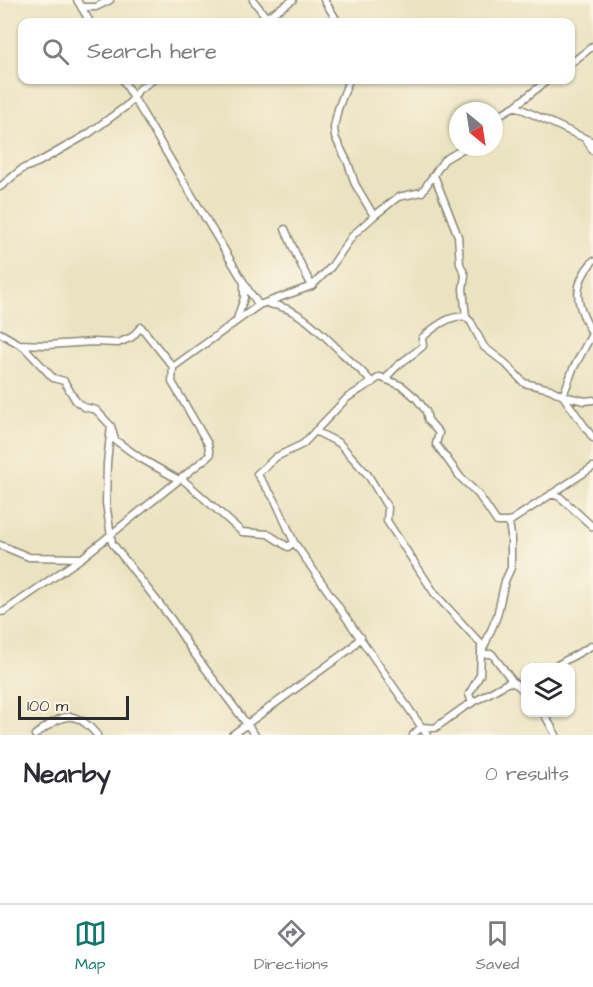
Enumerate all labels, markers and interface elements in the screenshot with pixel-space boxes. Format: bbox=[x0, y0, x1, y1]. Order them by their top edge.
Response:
search box bbox=[18, 18, 575, 84]
icon: search bbox=[39, 35, 72, 68]
text: Search here bbox=[87, 36, 217, 67]
north arrow bbox=[449, 102, 503, 156]
map controls bbox=[521, 663, 575, 717]
button: layers bbox=[521, 663, 575, 717]
scale bar bbox=[18, 693, 129, 720]
text: 100 m bbox=[27, 695, 68, 717]
text: Nearby bbox=[24, 756, 111, 792]
text: 0 results bbox=[485, 760, 569, 788]
tab: Map bbox=[74, 917, 107, 975]
tab: Directions bbox=[254, 917, 328, 975]
tab: Saved bbox=[476, 917, 519, 975]

